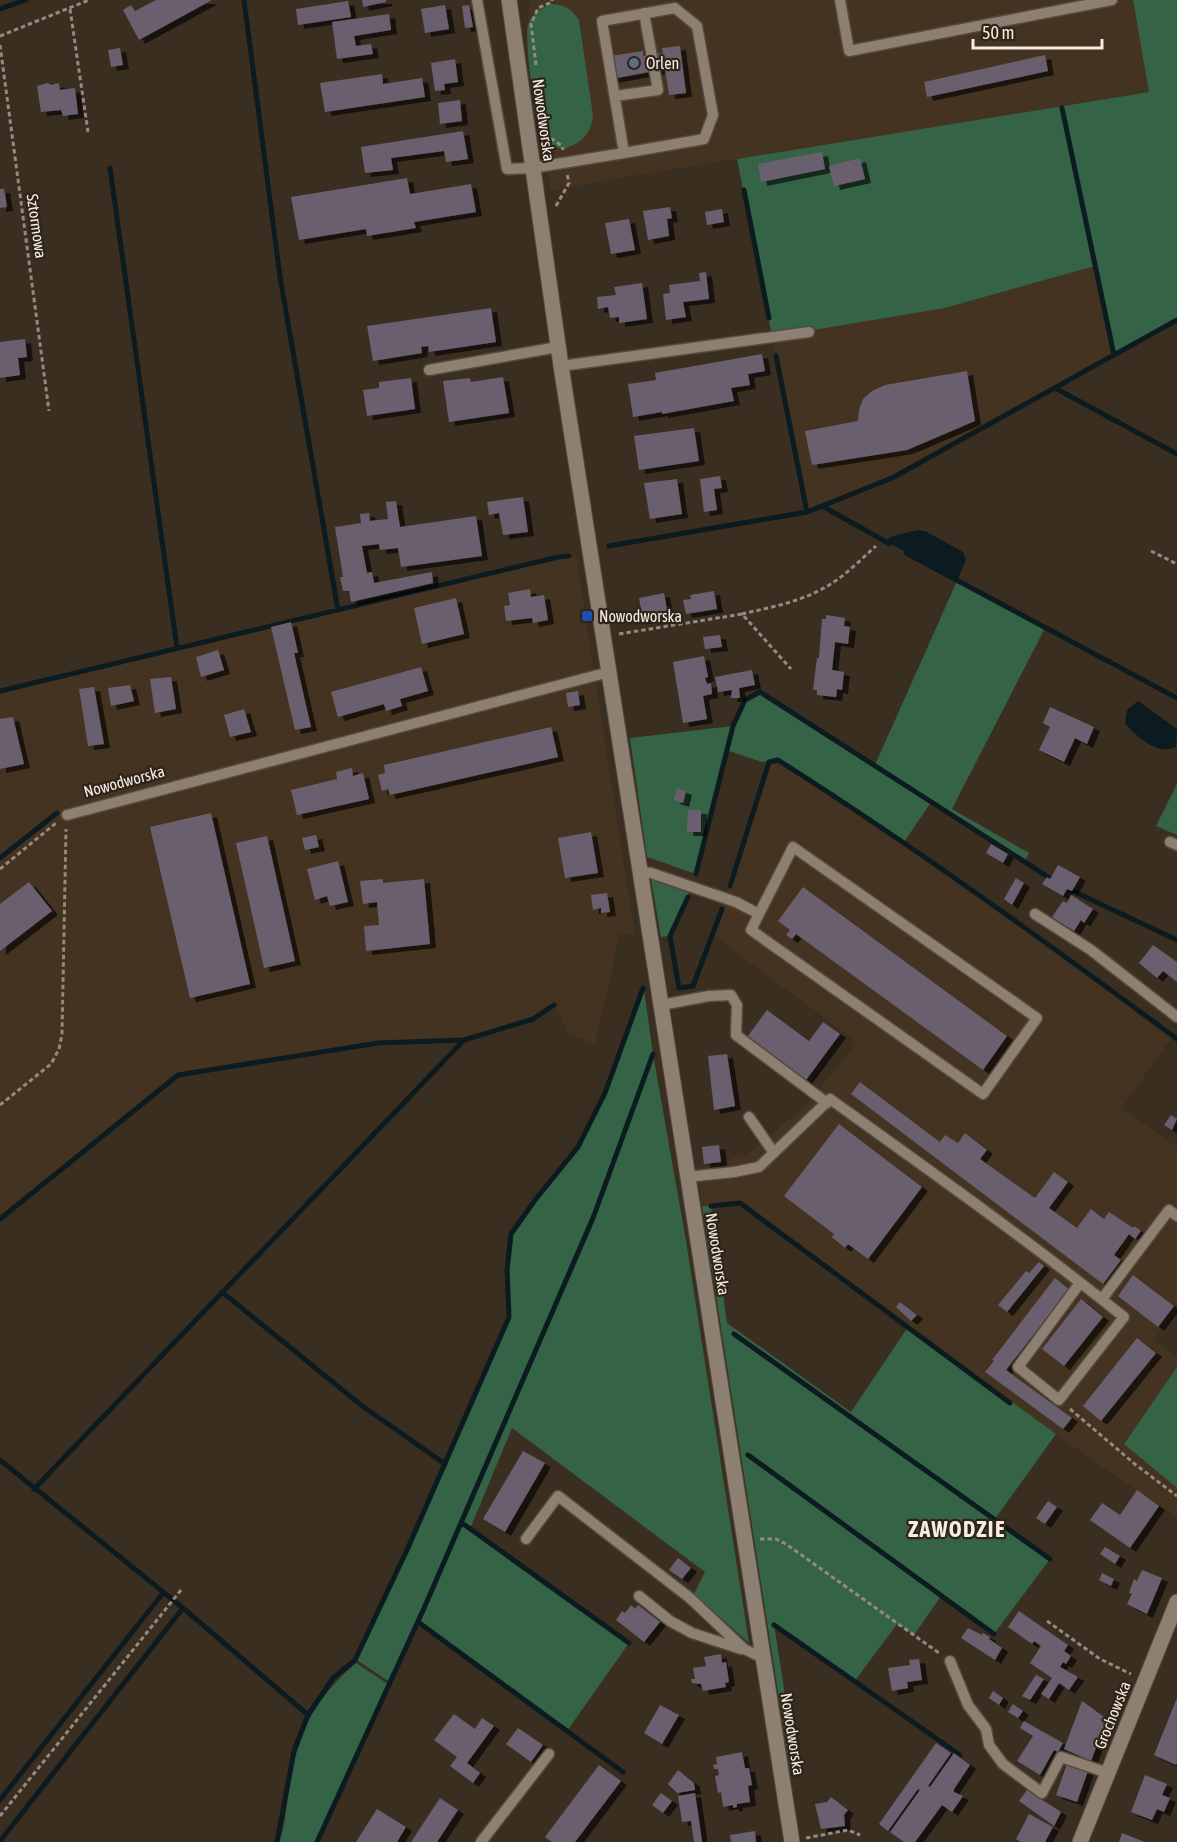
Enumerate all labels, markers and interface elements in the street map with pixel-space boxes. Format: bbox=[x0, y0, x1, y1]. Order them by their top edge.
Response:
scale bar bbox=[973, 12, 1102, 50]
text: 50 m bbox=[982, 22, 1014, 43]
place label: Orlen bbox=[646, 54, 679, 72]
marker: Orlen bbox=[627, 56, 641, 70]
street label: Nowodworska bbox=[529, 78, 559, 162]
street label: Sztormowa bbox=[24, 193, 50, 259]
place label: Nowodworska bbox=[599, 607, 682, 625]
marker: Nowodworska bbox=[580, 609, 594, 623]
street label: Nowodworska bbox=[82, 762, 166, 800]
street label: Nowodworska bbox=[703, 1212, 733, 1296]
district label: ZAWODZIE bbox=[908, 1516, 1006, 1542]
street label: Grochowska bbox=[1090, 1679, 1134, 1751]
street label: Nowodworska bbox=[778, 1692, 808, 1776]

